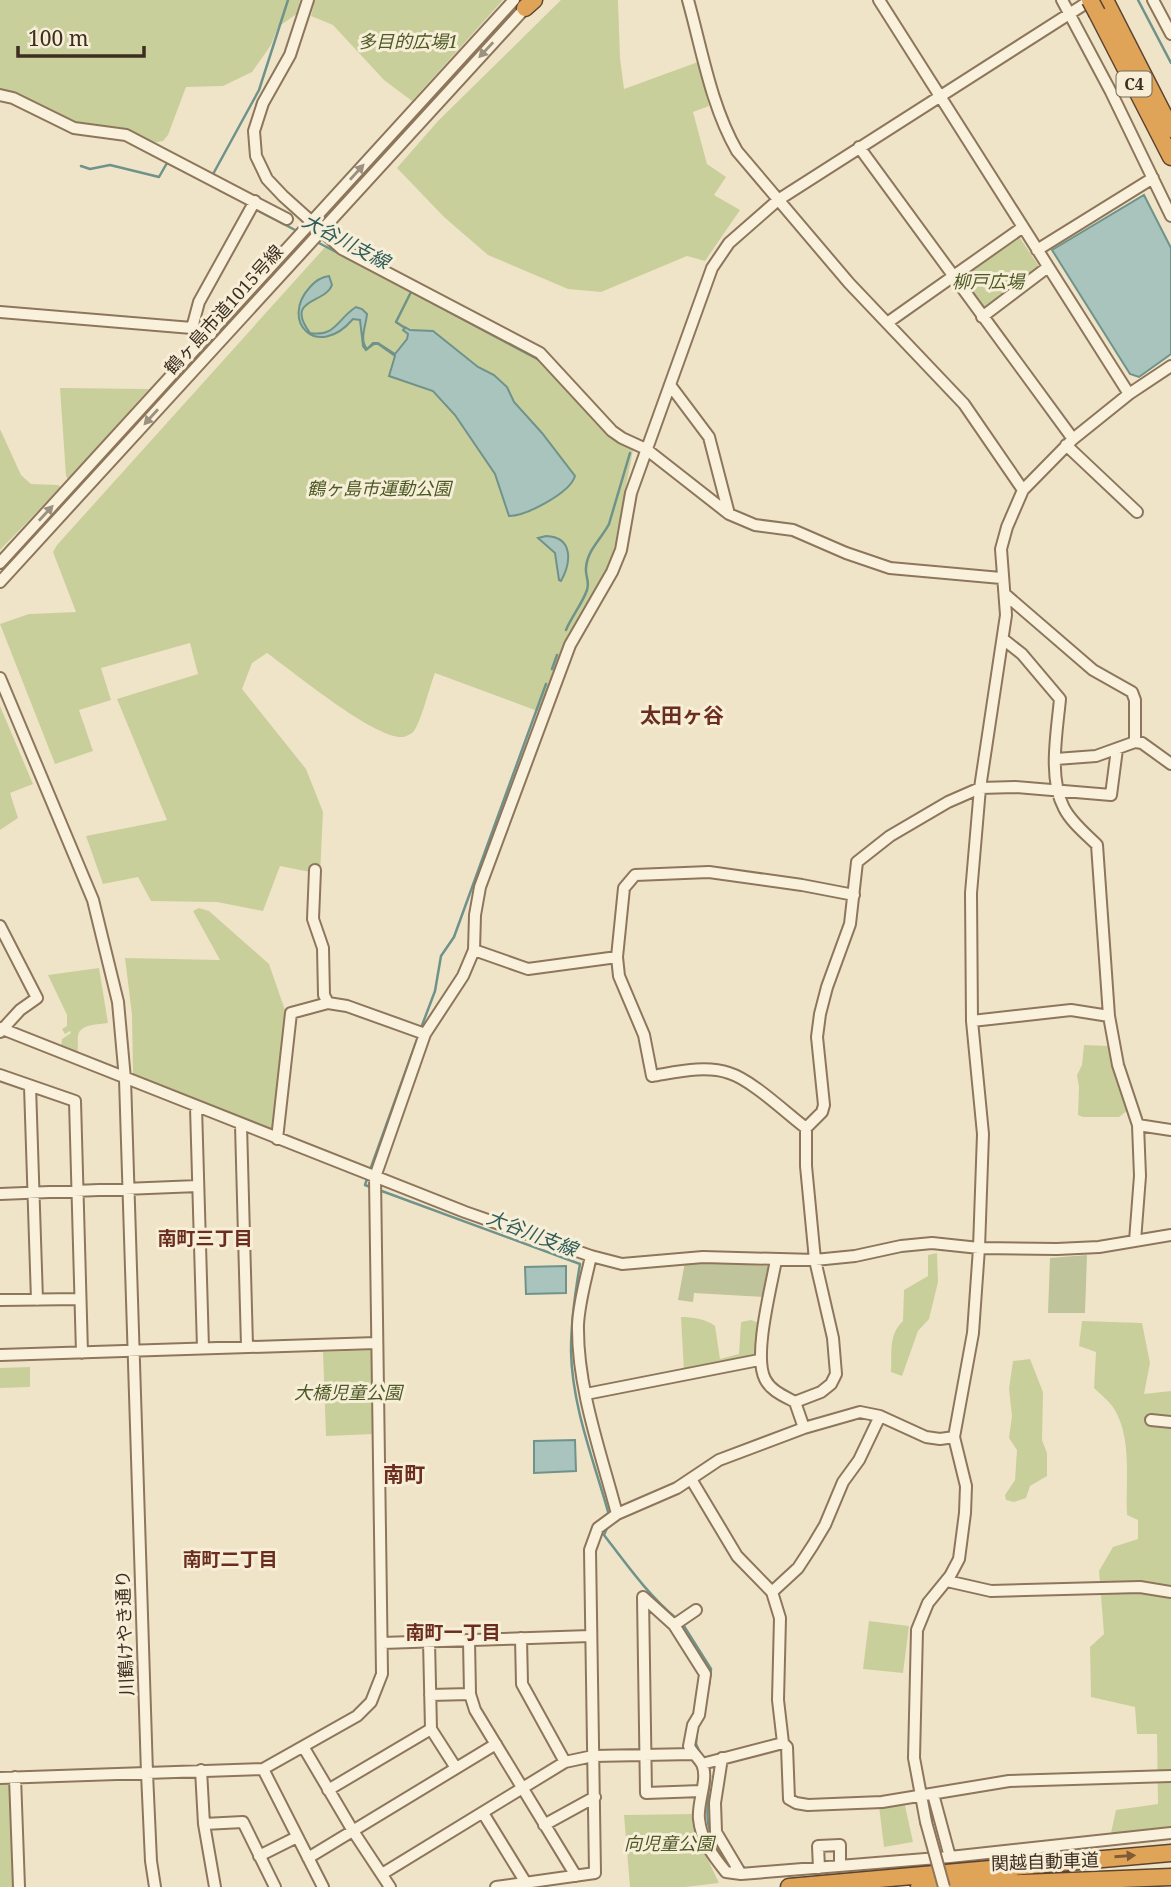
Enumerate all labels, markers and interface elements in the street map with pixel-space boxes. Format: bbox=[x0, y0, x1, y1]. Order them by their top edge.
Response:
scale bar bbox=[18, 14, 144, 58]
text: 100 m bbox=[28, 24, 89, 52]
park label: 多目的広場1 bbox=[358, 29, 458, 53]
one-way arrow bbox=[479, 41, 495, 58]
road number: C4 bbox=[1116, 72, 1152, 96]
one-way arrow bbox=[349, 164, 365, 181]
water label: 大谷川支線 bbox=[298, 207, 396, 276]
street label: 鶴ヶ島市道1015号線 bbox=[159, 240, 288, 379]
park label: 柳戸広場 bbox=[952, 269, 1026, 293]
one-way arrow bbox=[143, 408, 159, 426]
park label: 鶴ヶ島市運動公園 bbox=[307, 476, 454, 500]
one-way arrow bbox=[38, 505, 54, 522]
district label: 太田ヶ谷 bbox=[640, 701, 724, 729]
water label: 大谷川支線 bbox=[483, 1204, 583, 1263]
district label: 南町三丁目 bbox=[157, 1225, 253, 1251]
park label: 大橋児童公園 bbox=[294, 1380, 405, 1404]
district label: 南町 bbox=[383, 1460, 425, 1488]
district label: 南町二丁目 bbox=[182, 1546, 278, 1572]
street label: 川鶴けやき通り bbox=[110, 1570, 138, 1696]
district label: 南町一丁目 bbox=[405, 1619, 501, 1645]
park label: 向児童公園 bbox=[624, 1831, 717, 1855]
street label: 関越自動車道 bbox=[991, 1847, 1099, 1875]
one-way arrow bbox=[1114, 1850, 1136, 1861]

